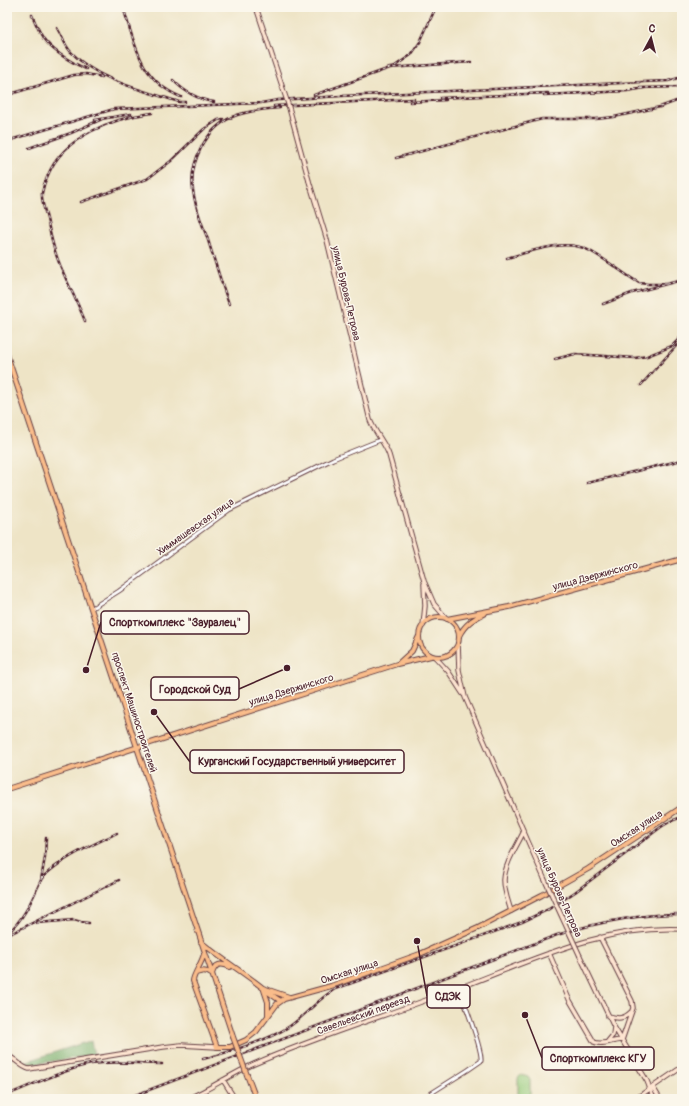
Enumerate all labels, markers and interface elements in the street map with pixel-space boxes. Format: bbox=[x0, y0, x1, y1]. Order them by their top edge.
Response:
north arrow bbox=[631, 18, 671, 58]
text: С bbox=[648, 22, 657, 35]
street label: улица Бурова-Петрова bbox=[329, 244, 363, 342]
street label: Химмашевская улица bbox=[155, 496, 237, 558]
street label: улица Дзержинского bbox=[550, 559, 640, 593]
callout: Спорткомплекс "Зауралец" bbox=[101, 611, 249, 634]
text: Спорткомплекс "Зауралец" bbox=[109, 616, 241, 629]
street label: проспект Машиностроителей bbox=[109, 651, 159, 774]
street label: улица Дзержинского bbox=[247, 671, 336, 709]
callout: Городской Суд bbox=[151, 677, 239, 700]
text: Городской Суд bbox=[159, 683, 231, 696]
callout: Курганский Государственный университет bbox=[190, 750, 404, 773]
text: Курганский Государственный университет bbox=[198, 755, 397, 768]
street label: Омская улица bbox=[608, 807, 665, 850]
street label: улица Бурова-Петрова bbox=[533, 845, 584, 939]
street label: Омская улица bbox=[319, 957, 380, 987]
callout: СДЭК bbox=[427, 985, 470, 1008]
text: СДЭК bbox=[435, 990, 461, 1003]
street label: Савельевский переезд bbox=[315, 993, 411, 1037]
callout: Спорткомплекс КГУ bbox=[542, 1047, 654, 1070]
text: Спорткомплекс КГУ bbox=[550, 1052, 647, 1065]

